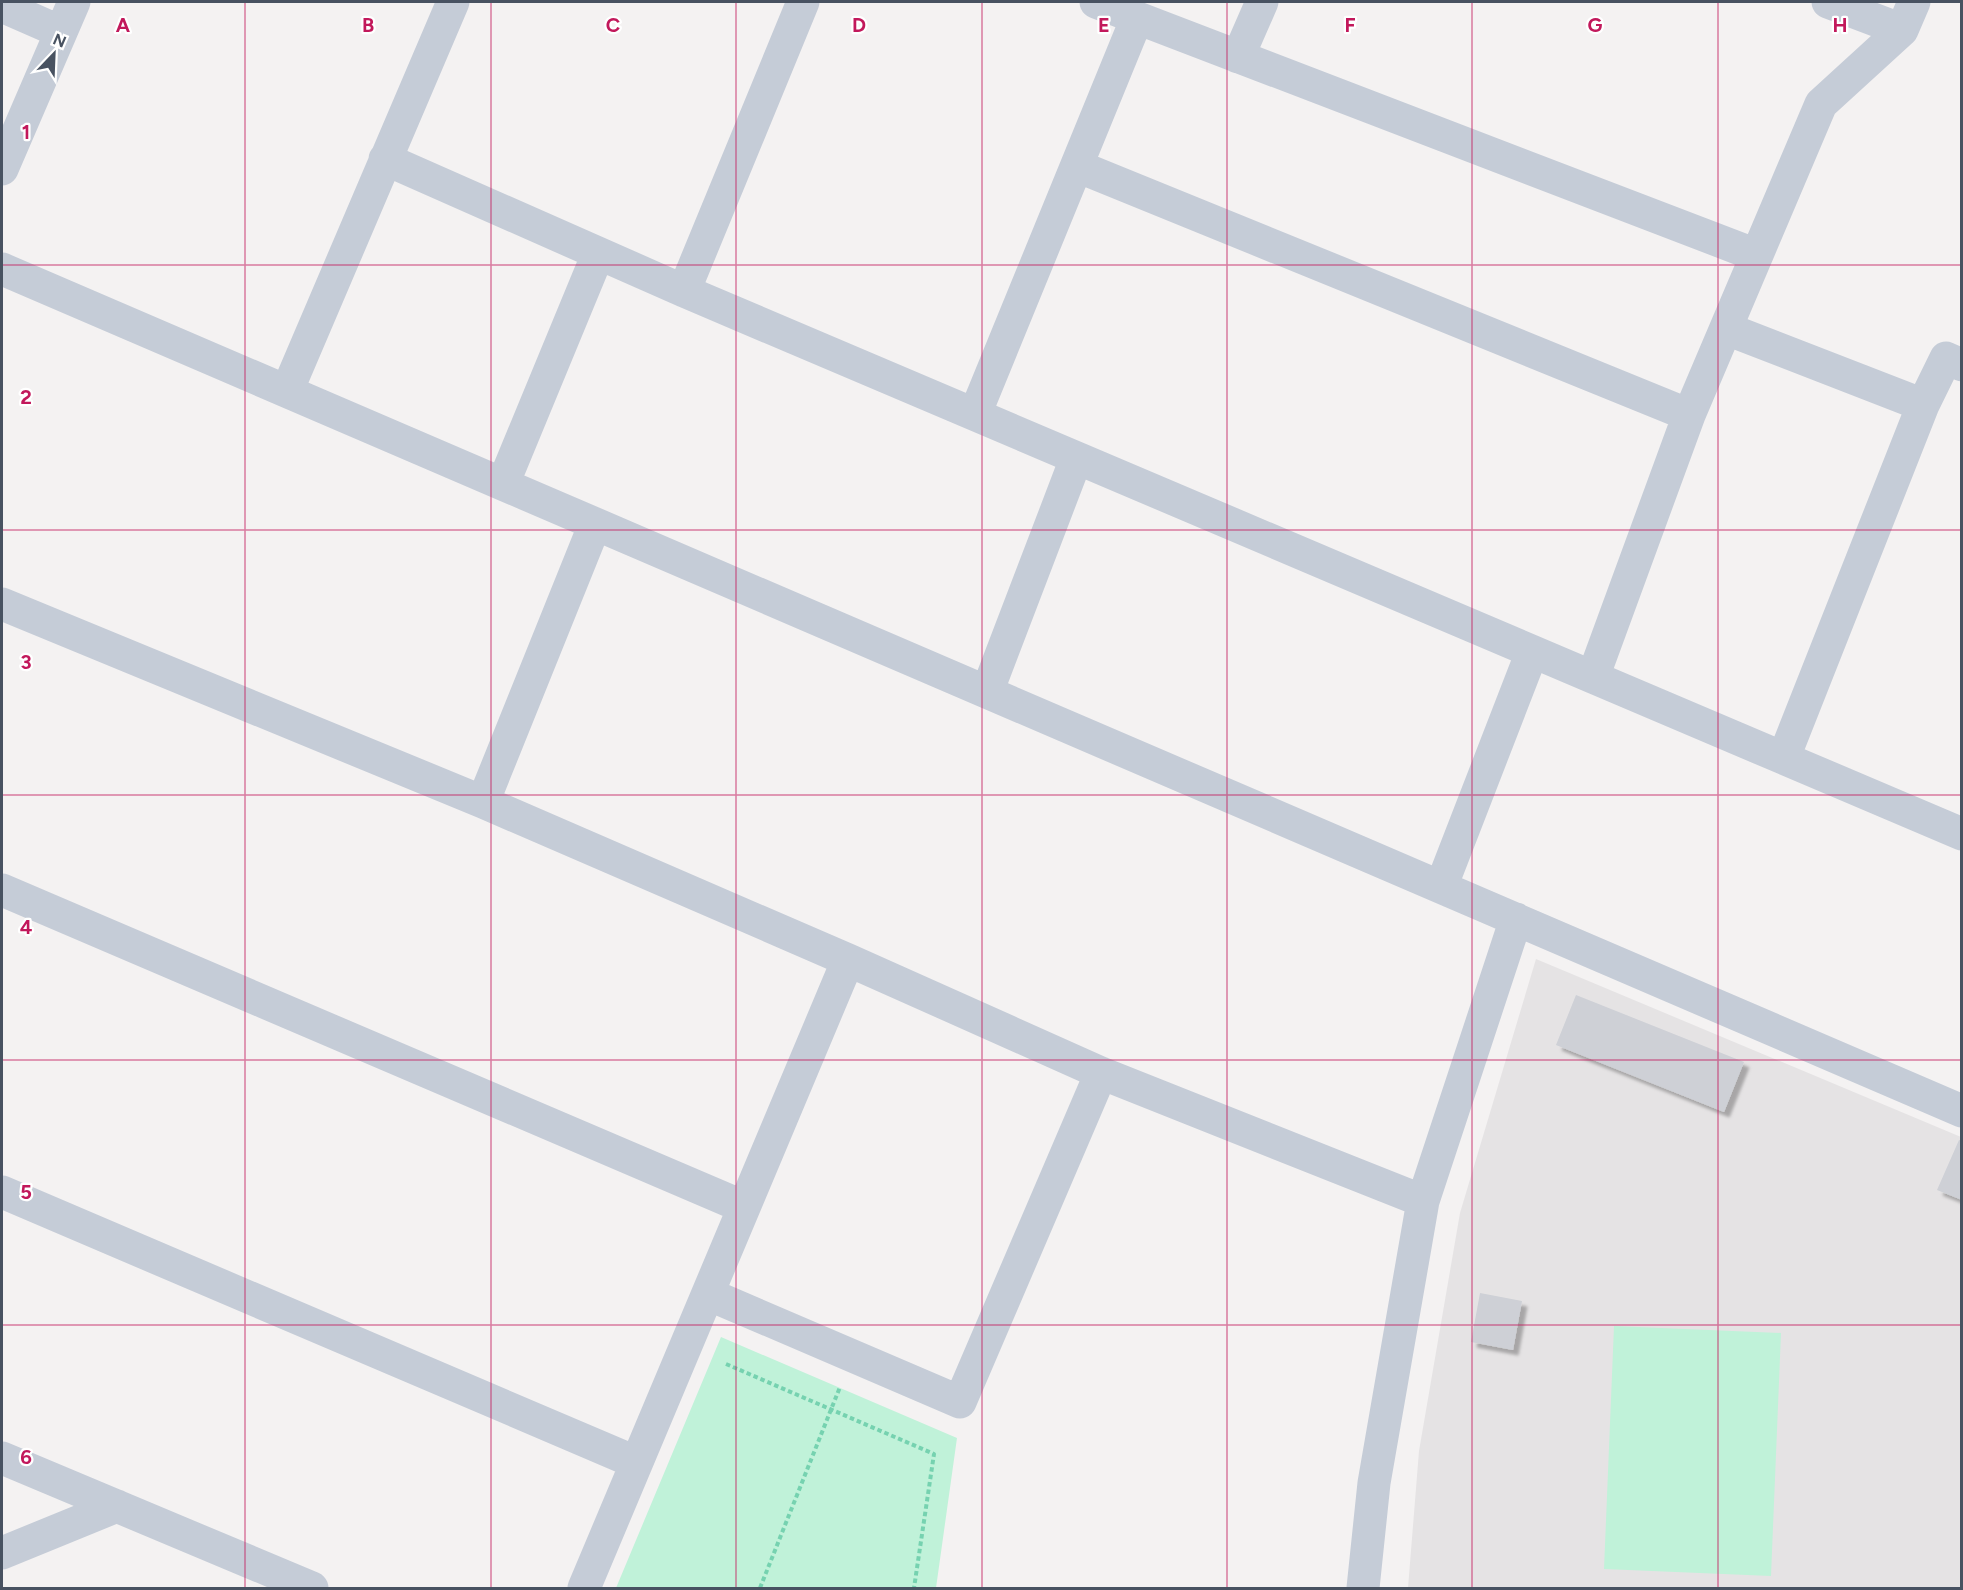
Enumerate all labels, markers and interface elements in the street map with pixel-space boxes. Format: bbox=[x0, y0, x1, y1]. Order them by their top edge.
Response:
text: A bbox=[116, 13, 131, 37]
text: B bbox=[362, 13, 374, 37]
text: C bbox=[606, 13, 620, 37]
text: D bbox=[852, 13, 866, 37]
text: E bbox=[1098, 13, 1110, 37]
text: F bbox=[1344, 13, 1356, 37]
text: G bbox=[1588, 13, 1603, 37]
text: H bbox=[1833, 13, 1848, 37]
north arrow bbox=[24, 24, 84, 84]
text: N bbox=[50, 29, 69, 52]
text: 1 bbox=[22, 120, 30, 144]
text: 2 bbox=[20, 385, 32, 409]
text: 3 bbox=[20, 650, 32, 674]
text: 4 bbox=[20, 915, 33, 939]
text: 5 bbox=[20, 1180, 32, 1204]
text: 6 bbox=[20, 1445, 32, 1469]

